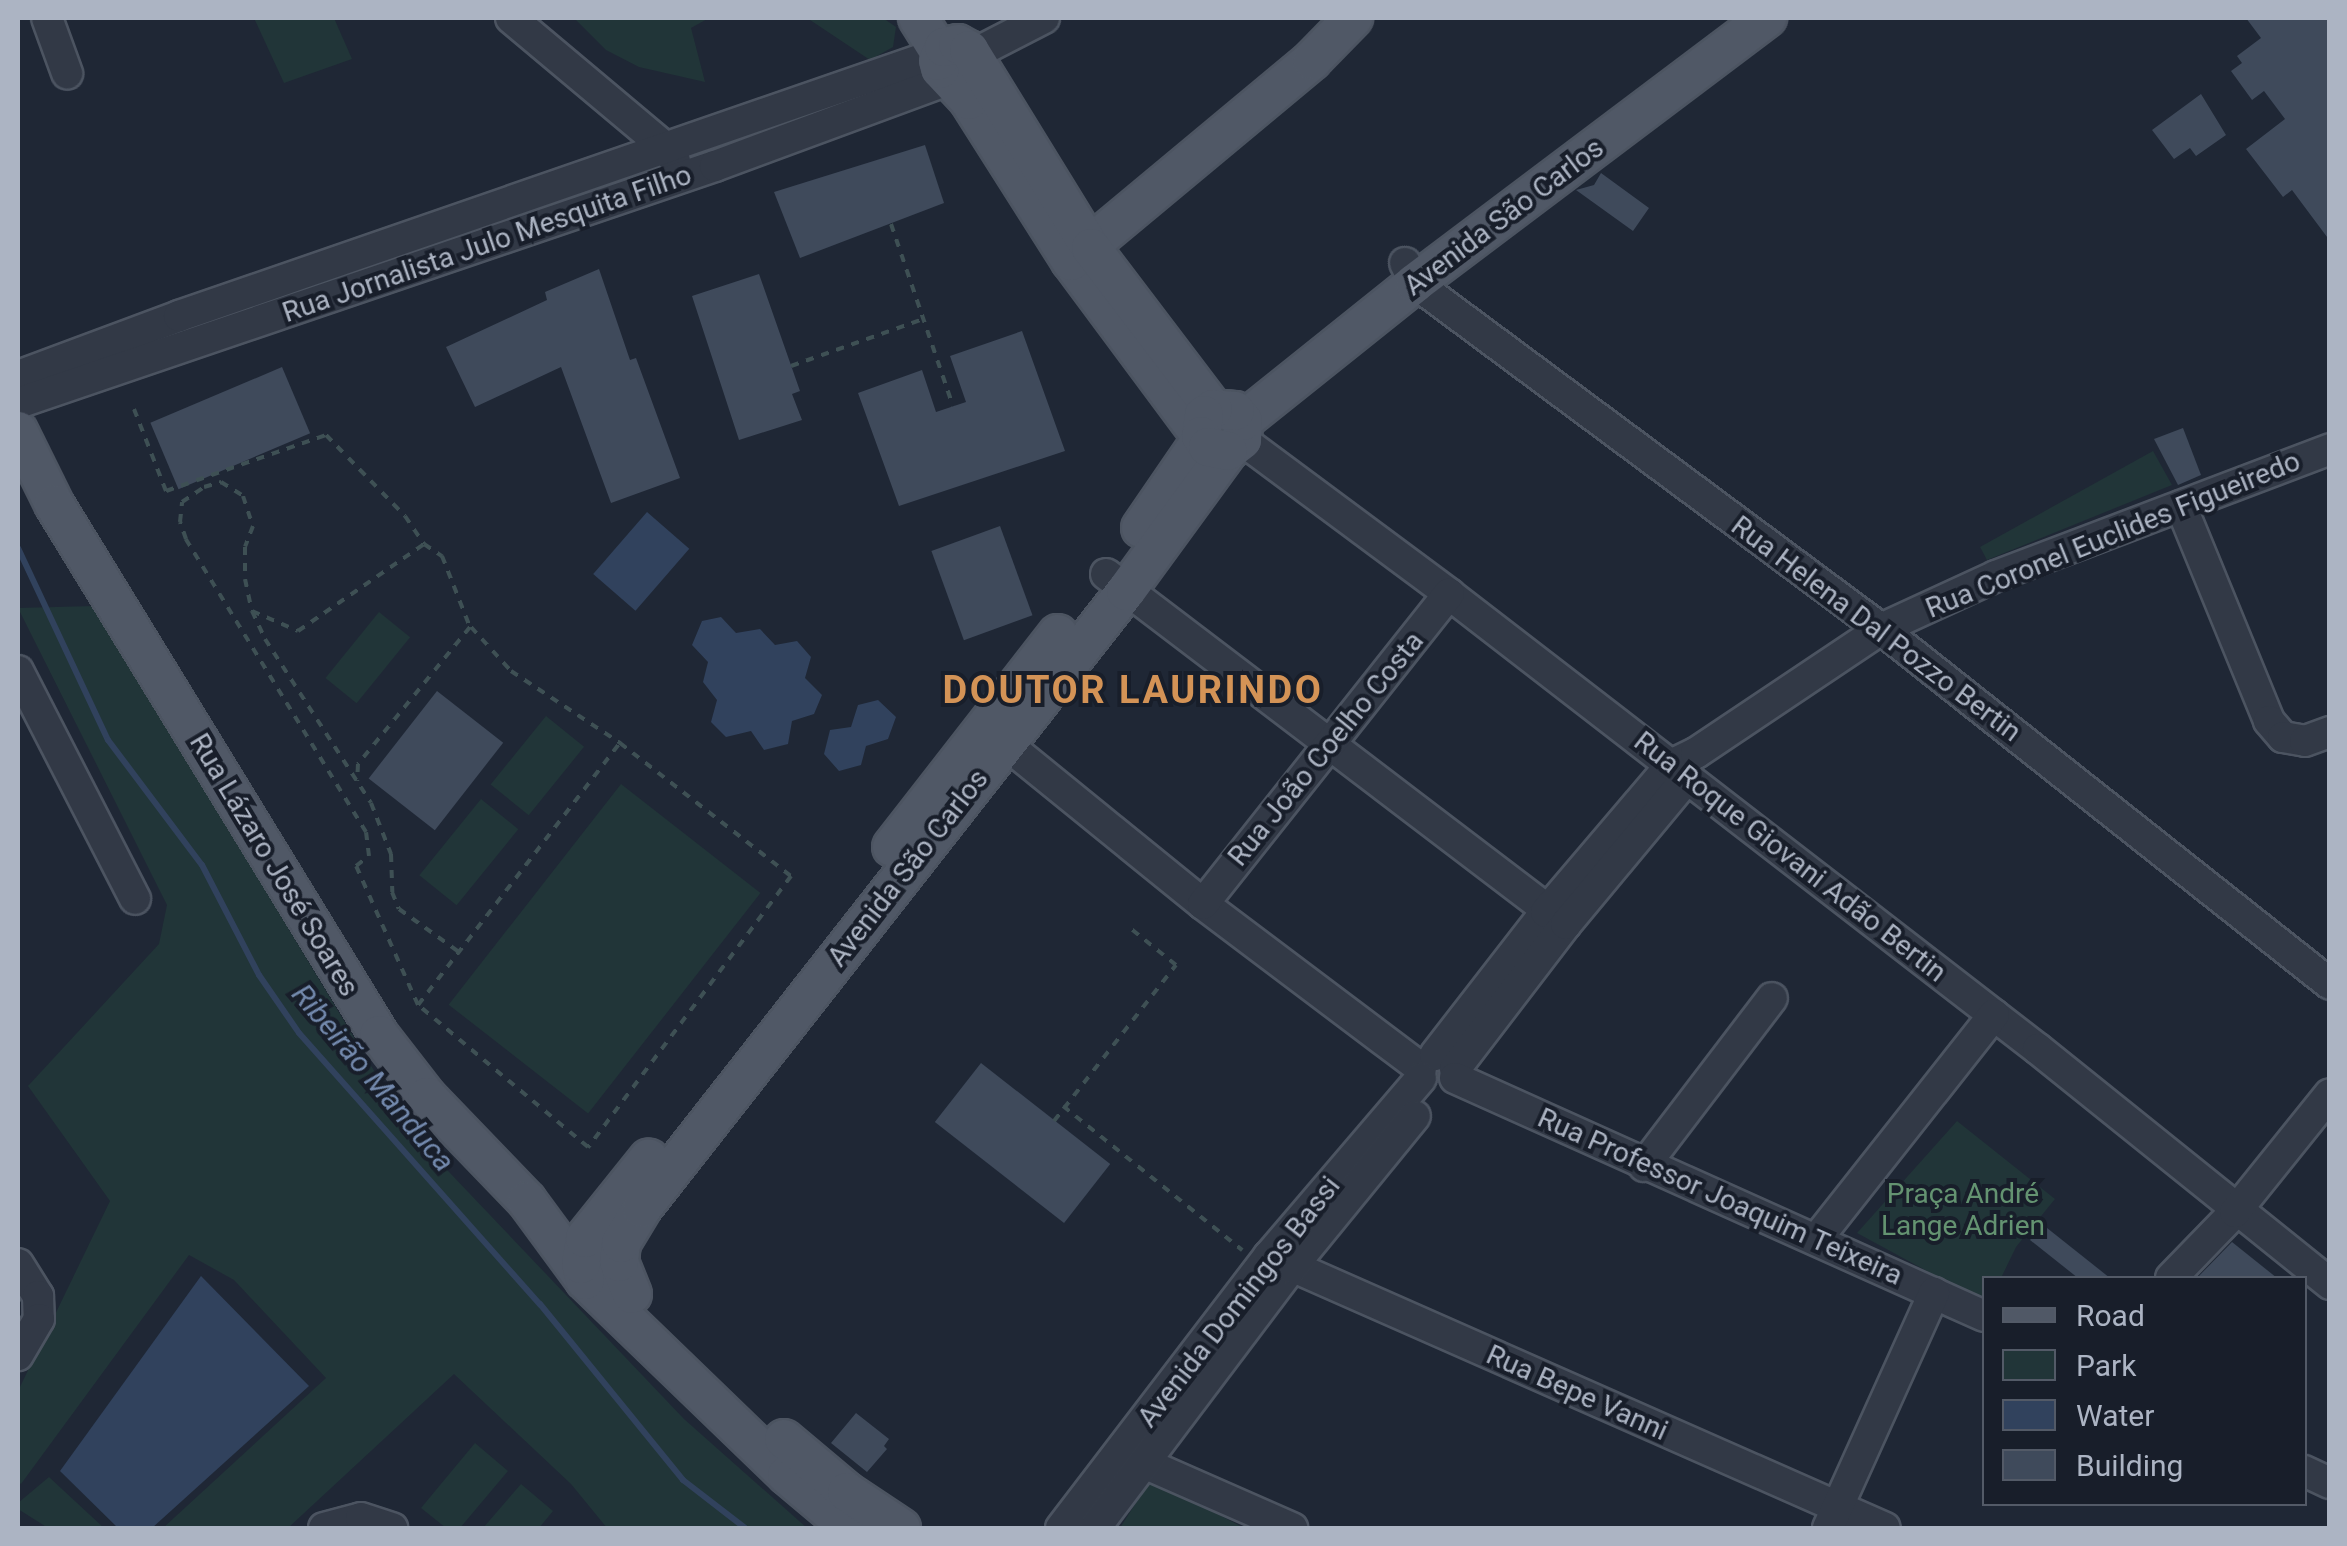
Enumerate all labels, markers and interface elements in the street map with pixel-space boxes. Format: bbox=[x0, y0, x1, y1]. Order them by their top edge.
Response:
street label: Avenida São Carlos bbox=[1398, 131, 1610, 303]
street label: Rua Jornalista Julo Mesquita Filho bbox=[278, 158, 696, 330]
street label: Rua Coronel Euclides Figueiredo bbox=[1921, 444, 2305, 626]
street label: Rua Helena Dal Pozzo Bertin bbox=[1725, 509, 2027, 749]
street label: Rua João Coelho Costa bbox=[1221, 625, 1431, 873]
district label: DOUTOR LAURINDO bbox=[943, 668, 1323, 714]
street label: Rua Roque Giovani Adão Bertin bbox=[1627, 725, 1953, 989]
street label: Rua Lázaro José Soares bbox=[182, 728, 366, 1002]
street label: Avenida São Carlos bbox=[821, 763, 995, 973]
water label: Ribeirão Manduca bbox=[284, 977, 462, 1179]
street label: Rua Professor Joaquim Teixeira bbox=[1532, 1101, 1908, 1293]
street label: Avenida Domingos Bassi bbox=[1131, 1170, 1347, 1434]
park label: Praça André Lange Adrien bbox=[1881, 1177, 2045, 1243]
legend bbox=[1982, 1276, 2307, 1506]
text: Road bbox=[2076, 1298, 2145, 1333]
street label: Rua Bepe Vanni bbox=[1481, 1338, 1673, 1448]
text: Park bbox=[2076, 1348, 2136, 1383]
text: Water bbox=[2076, 1398, 2154, 1433]
text: Building bbox=[2076, 1448, 2183, 1483]

